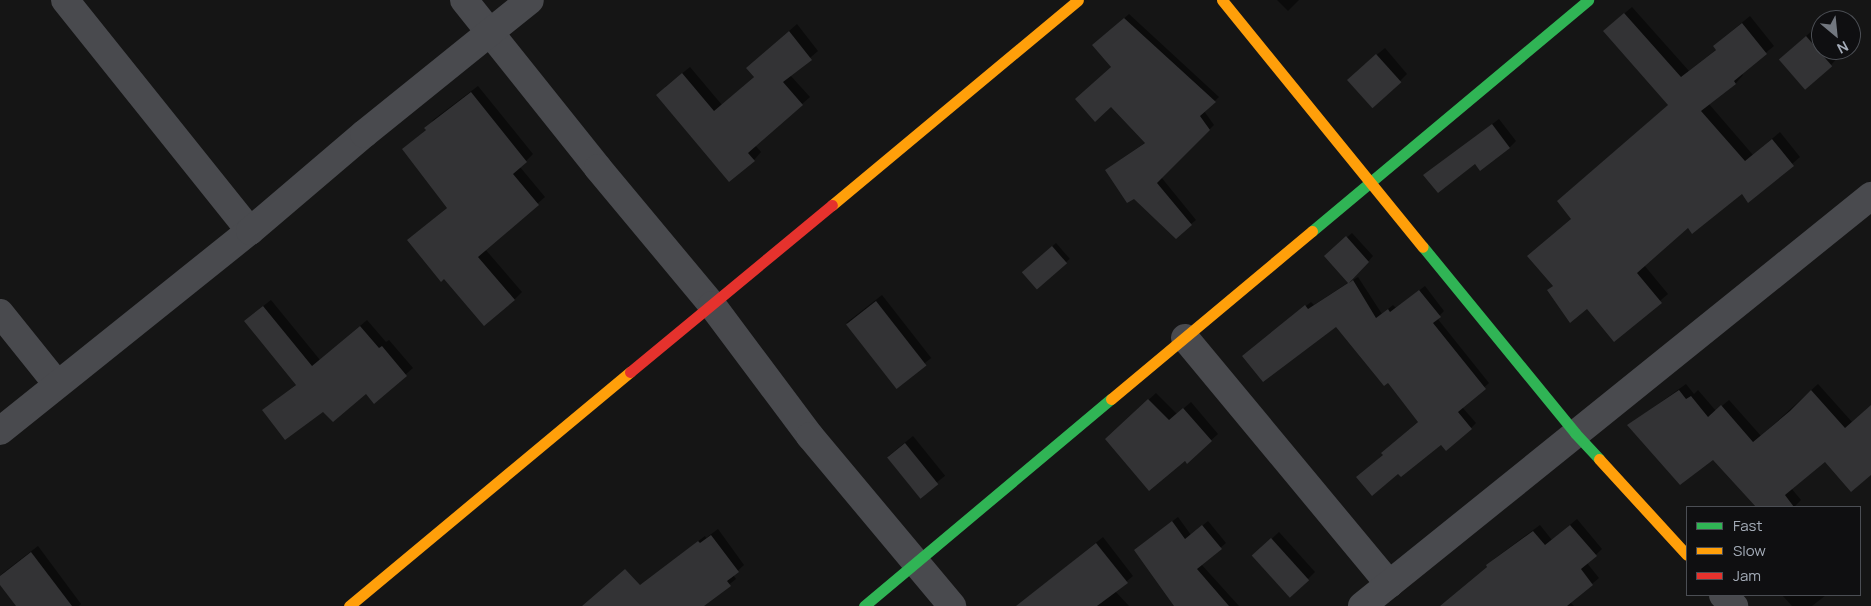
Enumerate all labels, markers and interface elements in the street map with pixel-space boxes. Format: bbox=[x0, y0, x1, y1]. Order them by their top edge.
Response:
north arrow bbox=[1811, 10, 1861, 60]
text: N bbox=[1834, 37, 1852, 59]
legend bbox=[1686, 506, 1861, 596]
text: Fast bbox=[1733, 515, 1762, 536]
text: Slow bbox=[1733, 540, 1766, 561]
text: Jam bbox=[1733, 565, 1761, 586]

